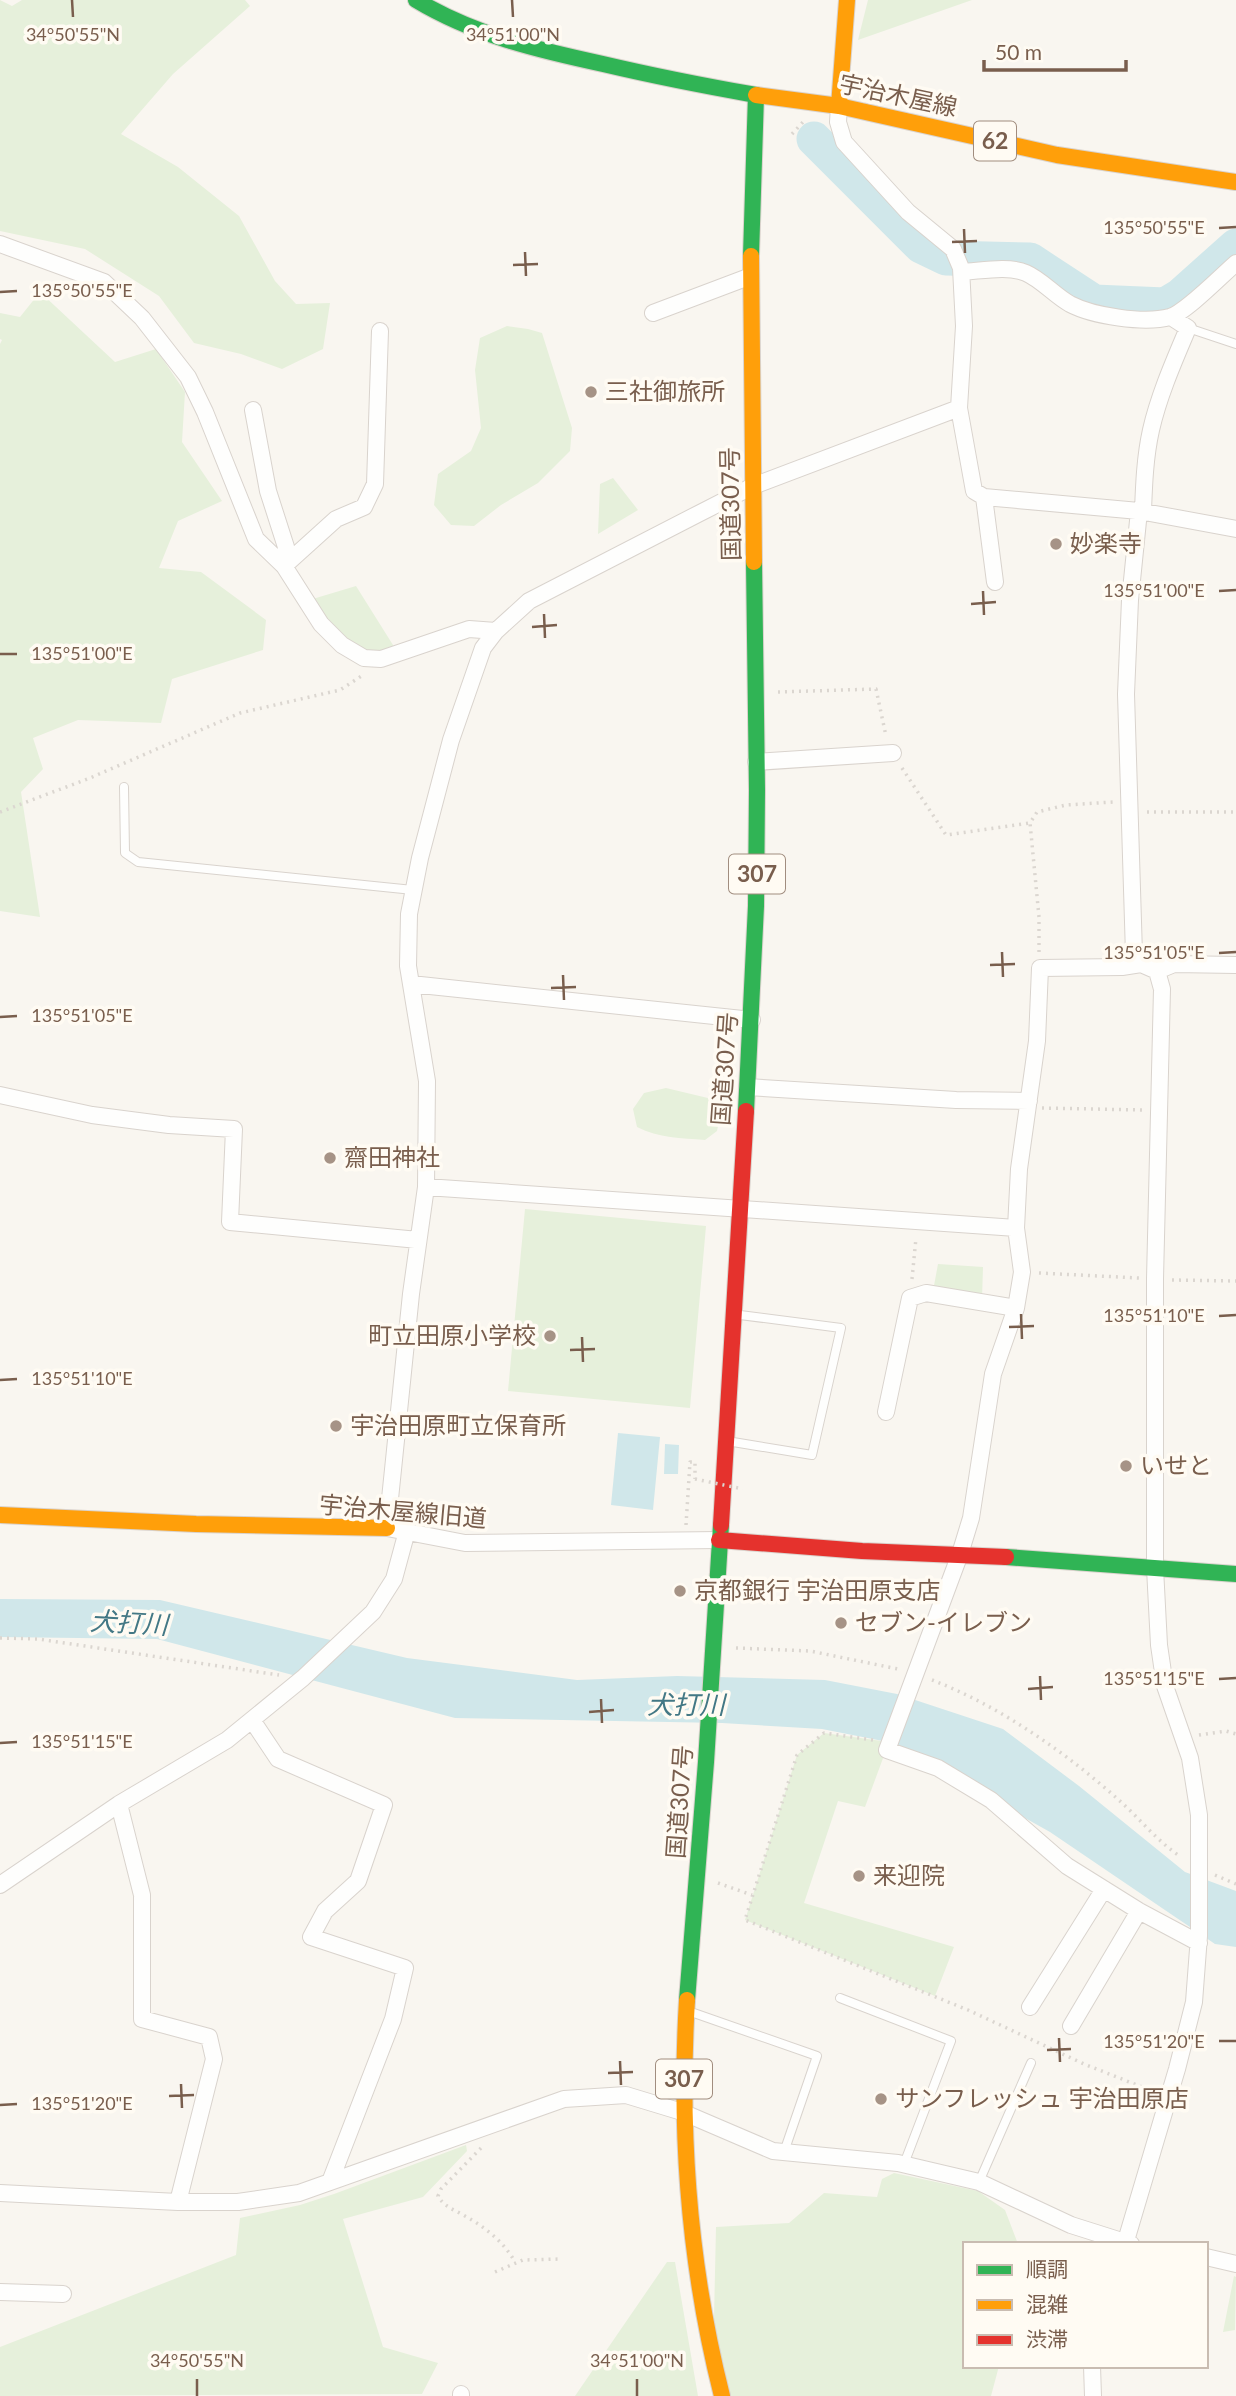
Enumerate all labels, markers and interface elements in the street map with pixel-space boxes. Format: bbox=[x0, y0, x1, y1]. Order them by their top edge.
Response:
text: 34°50'55"N bbox=[26, 23, 120, 45]
text: 34°51'00"N bbox=[466, 23, 560, 45]
scale bar bbox=[984, 28, 1126, 72]
text: 50 m bbox=[995, 39, 1042, 64]
street label: 宇治木屋線 bbox=[837, 68, 960, 121]
road number: 62 bbox=[974, 122, 1016, 160]
text: 135°50'55"E bbox=[1103, 216, 1205, 238]
text: 135°50'55"E bbox=[31, 279, 133, 301]
place label: 三社御旅所 bbox=[605, 376, 725, 405]
marker: 三社御旅所 bbox=[583, 384, 599, 400]
street label: 国道307号 bbox=[714, 447, 745, 561]
place label: 妙楽寺 bbox=[1070, 528, 1142, 557]
marker: 妙楽寺 bbox=[1048, 536, 1064, 552]
text: 135°51'00"E bbox=[1103, 579, 1205, 601]
text: 135°51'00"E bbox=[31, 642, 133, 664]
road number: 307 bbox=[729, 854, 785, 894]
text: 135°51'05"E bbox=[1103, 941, 1205, 963]
text: 135°51'05"E bbox=[31, 1004, 133, 1026]
street label: 国道307号 bbox=[705, 1011, 742, 1127]
place label: 齋田神社 bbox=[344, 1142, 440, 1171]
marker: 齋田神社 bbox=[322, 1150, 338, 1166]
text: 135°51'10"E bbox=[1103, 1304, 1205, 1326]
place label: 町立田原小学校 bbox=[368, 1320, 536, 1349]
marker: 町立田原小学校 bbox=[542, 1328, 558, 1344]
text: 135°51'10"E bbox=[31, 1367, 133, 1389]
place label: 宇治田原町立保育所 bbox=[350, 1410, 566, 1439]
marker: 宇治田原町立保育所 bbox=[328, 1418, 344, 1434]
place label: いせと bbox=[1140, 1450, 1212, 1479]
marker: いせと bbox=[1118, 1458, 1134, 1474]
street label: 宇治木屋線旧道 bbox=[318, 1489, 488, 1532]
place label: 京都銀行 宇治田原支店 bbox=[694, 1575, 940, 1604]
marker: 京都銀行 宇治田原支店 bbox=[672, 1583, 688, 1599]
water label: 犬打川 bbox=[89, 1604, 172, 1640]
place label: セブン-イレブン bbox=[855, 1607, 1032, 1636]
marker: セブン-イレブン bbox=[833, 1615, 849, 1631]
text: 135°51'15"E bbox=[1103, 1667, 1205, 1689]
water label: 犬打川 bbox=[647, 1688, 728, 1720]
text: 135°51'15"E bbox=[31, 1730, 133, 1752]
street label: 国道307号 bbox=[660, 1744, 697, 1860]
place label: 来迎院 bbox=[873, 1860, 945, 1889]
marker: 来迎院 bbox=[851, 1868, 867, 1884]
text: 135°51'20"E bbox=[1103, 2030, 1205, 2052]
road number: 307 bbox=[656, 2060, 712, 2098]
place label: サンフレッシュ 宇治田原店 bbox=[895, 2083, 1188, 2112]
marker: サンフレッシュ 宇治田原店 bbox=[873, 2091, 889, 2107]
text: 135°51'20"E bbox=[31, 2092, 133, 2114]
legend bbox=[963, 2242, 1208, 2368]
text: 順調 bbox=[1026, 2256, 1068, 2281]
text: 混雑 bbox=[1026, 2291, 1068, 2316]
text: 渋滞 bbox=[1026, 2326, 1068, 2351]
text: 34°50'55"N bbox=[150, 2349, 244, 2371]
text: 34°51'00"N bbox=[590, 2349, 684, 2371]

